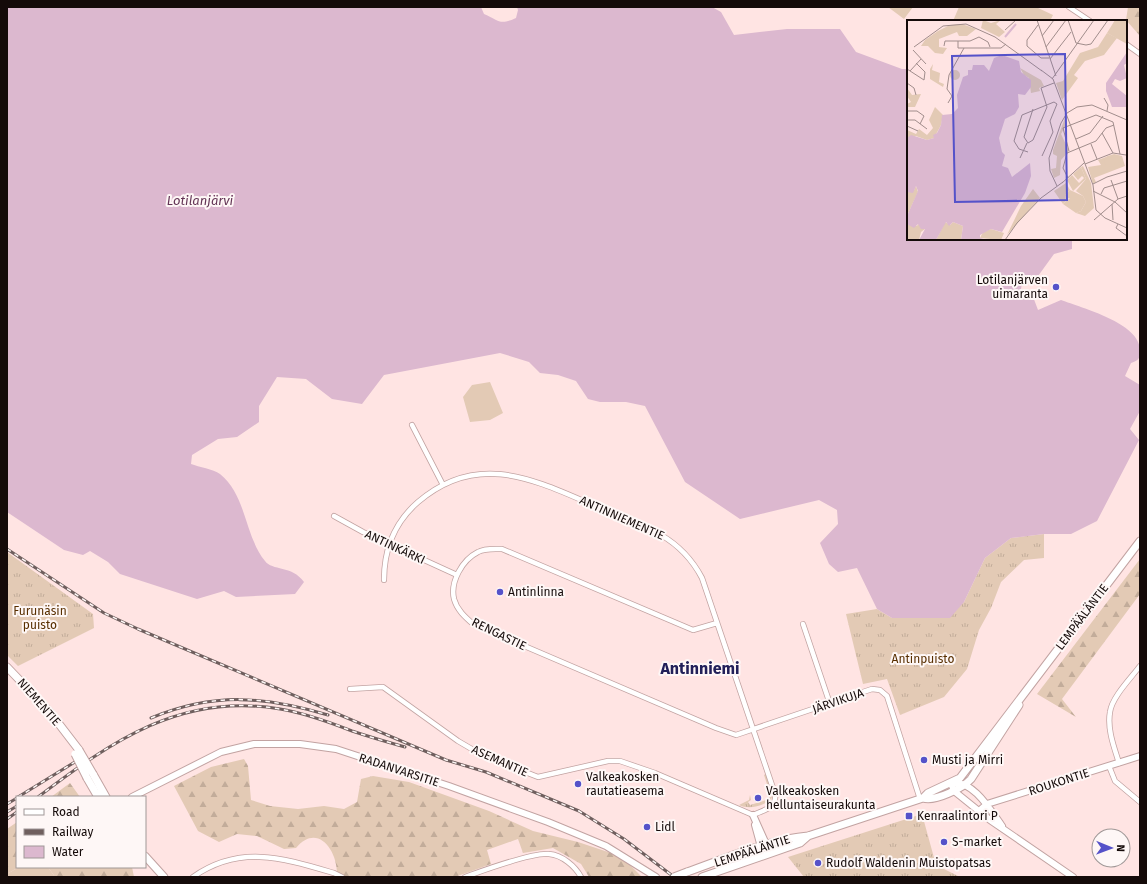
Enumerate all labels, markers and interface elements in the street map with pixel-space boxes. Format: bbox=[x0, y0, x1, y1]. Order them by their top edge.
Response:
inset map bbox=[907, 20, 1127, 240]
water label: Lotilanjärvi bbox=[167, 193, 234, 208]
place label: Lotilanjärven uimaranta bbox=[977, 273, 1048, 301]
marker: Lotilanjärven uimaranta bbox=[1051, 282, 1061, 292]
street label: ANTINNIEMENTIE bbox=[577, 493, 667, 543]
street label: ANTINKÄRKI bbox=[363, 526, 428, 567]
street label: LEMPÄÄLÄNTIE bbox=[1052, 581, 1111, 653]
place label: Antinlinna bbox=[508, 585, 564, 599]
marker: Antinlinna bbox=[495, 587, 505, 597]
park label: Furunäsin puisto bbox=[13, 604, 67, 632]
street label: RENGASTIE bbox=[470, 615, 528, 653]
park label: Antinpuisto bbox=[892, 652, 954, 666]
district label: Antinniemi bbox=[659, 659, 740, 678]
street label: NIEMENTIE bbox=[15, 675, 63, 729]
street label: JÄRVIKUJA bbox=[810, 685, 866, 716]
street label: ASEMANTIE bbox=[470, 742, 530, 780]
street label: RADANVARSITIE bbox=[357, 750, 441, 790]
place label: Musti ja Mirri bbox=[932, 753, 1003, 767]
marker: Musti ja Mirri bbox=[919, 755, 929, 765]
street label: ROUKONTIE bbox=[1027, 766, 1091, 798]
place label: Valkeakosken rautatieasema bbox=[586, 770, 664, 798]
marker: Valkeakosken rautatieasema bbox=[573, 779, 583, 789]
place label: Valkeakosken helluntaiseurakunta bbox=[766, 784, 876, 812]
marker: Valkeakosken helluntaiseurakunta bbox=[753, 793, 763, 803]
legend bbox=[16, 796, 146, 868]
text: Road bbox=[52, 805, 80, 819]
place label: Kenraalintori P bbox=[917, 809, 998, 823]
marker: Kenraalintori P bbox=[904, 811, 914, 821]
place label: Lidl bbox=[655, 820, 676, 834]
marker: Lidl bbox=[642, 822, 652, 832]
text: Railway bbox=[52, 825, 93, 839]
north arrow bbox=[1091, 828, 1131, 868]
street label: LEMPÄÄLÄNTIE bbox=[712, 831, 792, 870]
place label: S-market bbox=[952, 835, 1002, 849]
marker: S-market bbox=[939, 837, 949, 847]
text: N bbox=[1114, 844, 1127, 852]
text: Water bbox=[52, 845, 84, 859]
place label: Rudolf Waldenin Muistopatsas bbox=[826, 856, 991, 870]
marker: Rudolf Waldenin Muistopatsas bbox=[813, 858, 823, 868]

